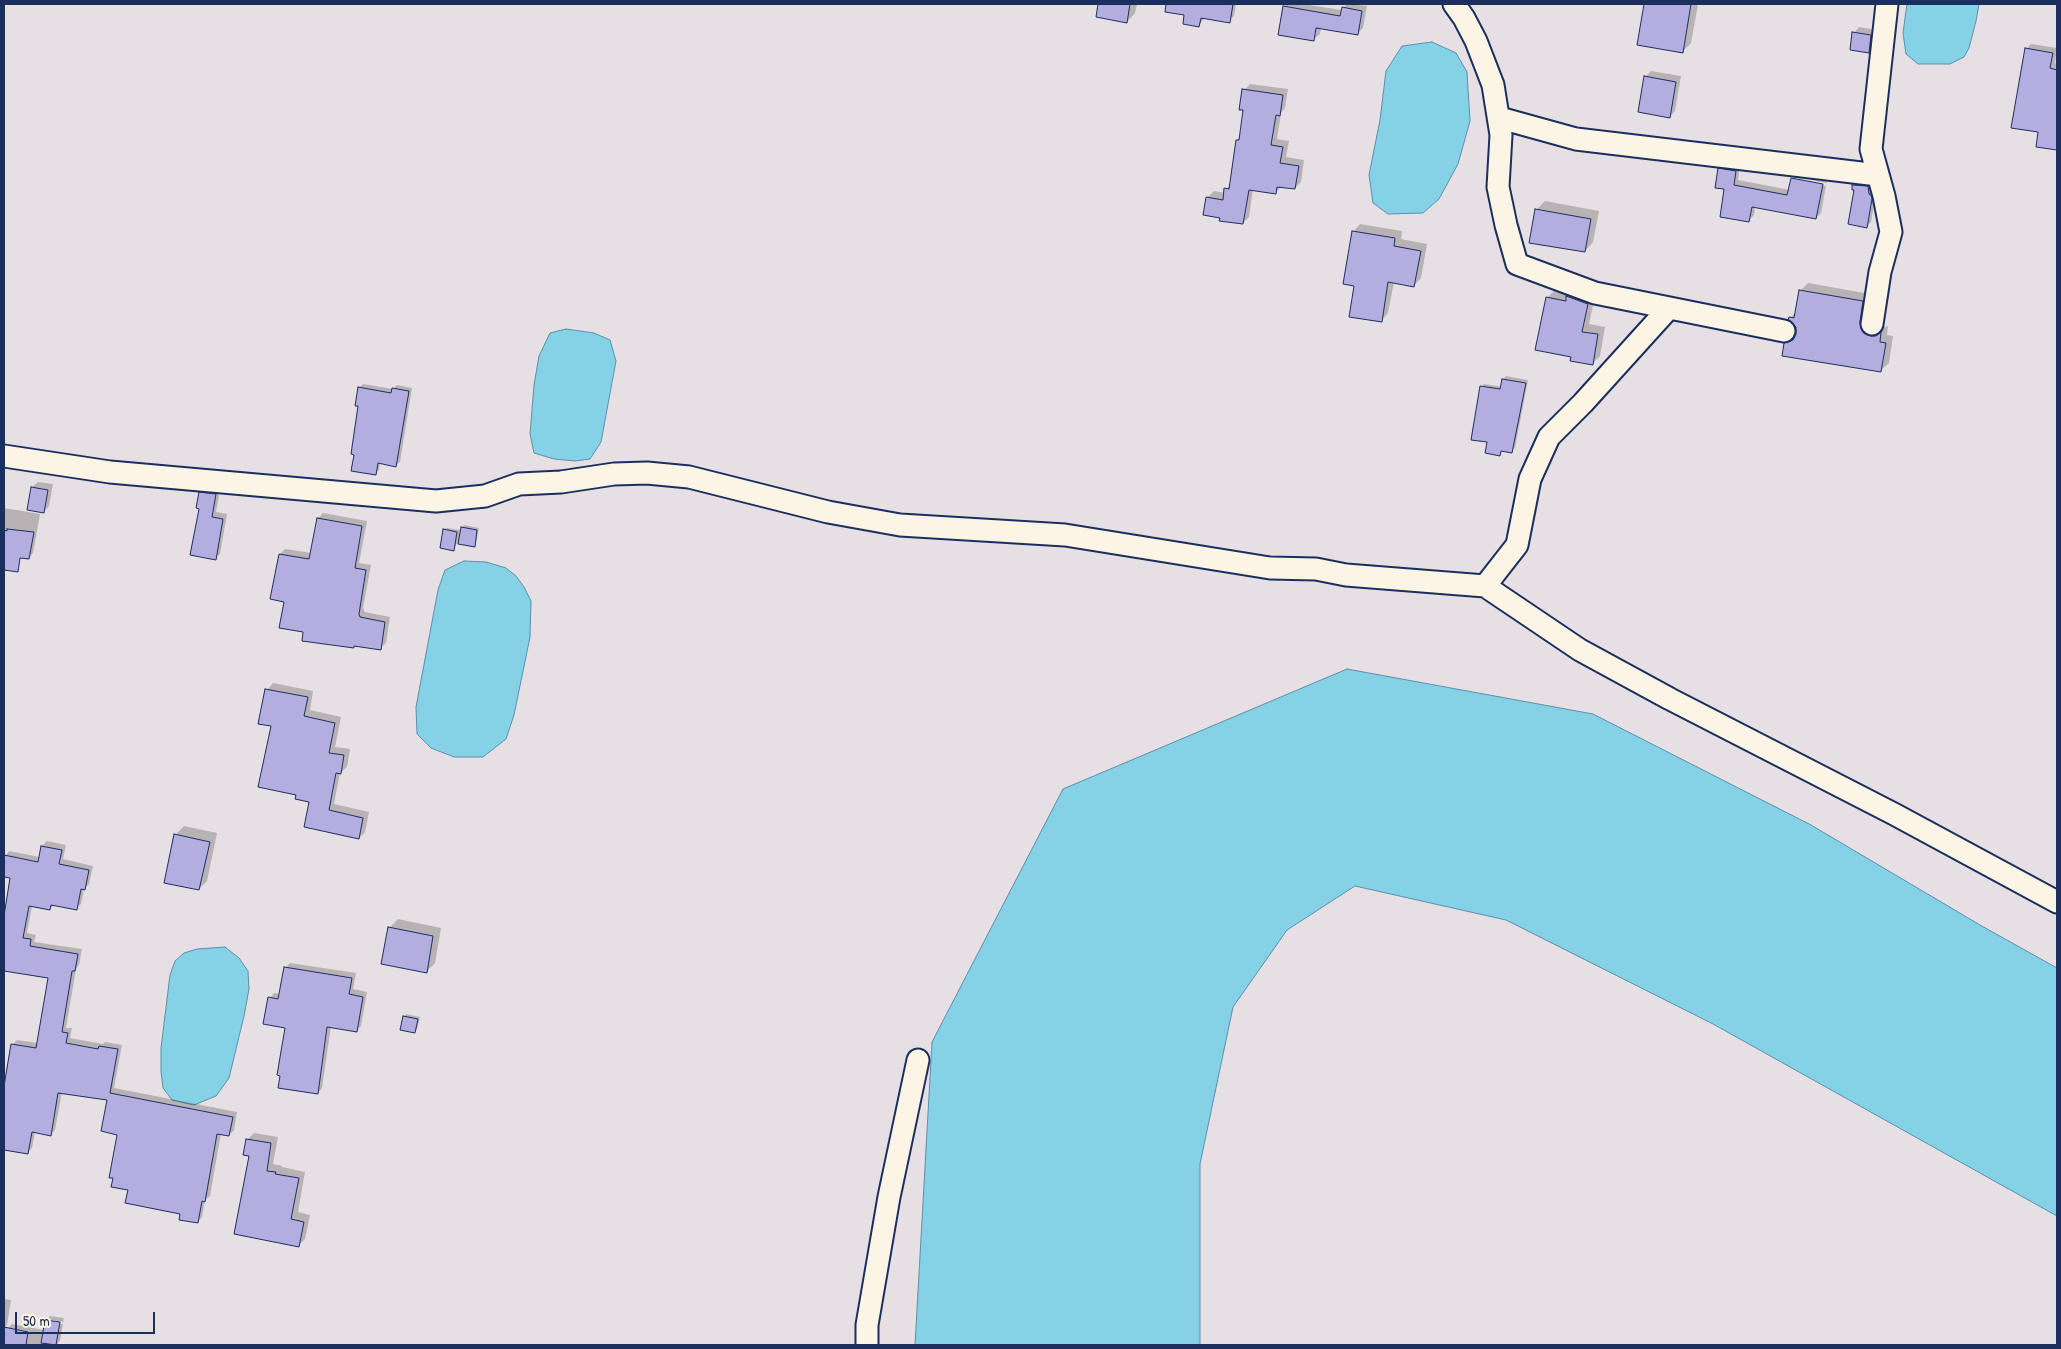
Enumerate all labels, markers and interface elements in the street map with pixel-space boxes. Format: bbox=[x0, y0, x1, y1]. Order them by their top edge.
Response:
scale bar bbox=[18, 1302, 158, 1334]
text: 50 m bbox=[23, 1310, 50, 1331]

